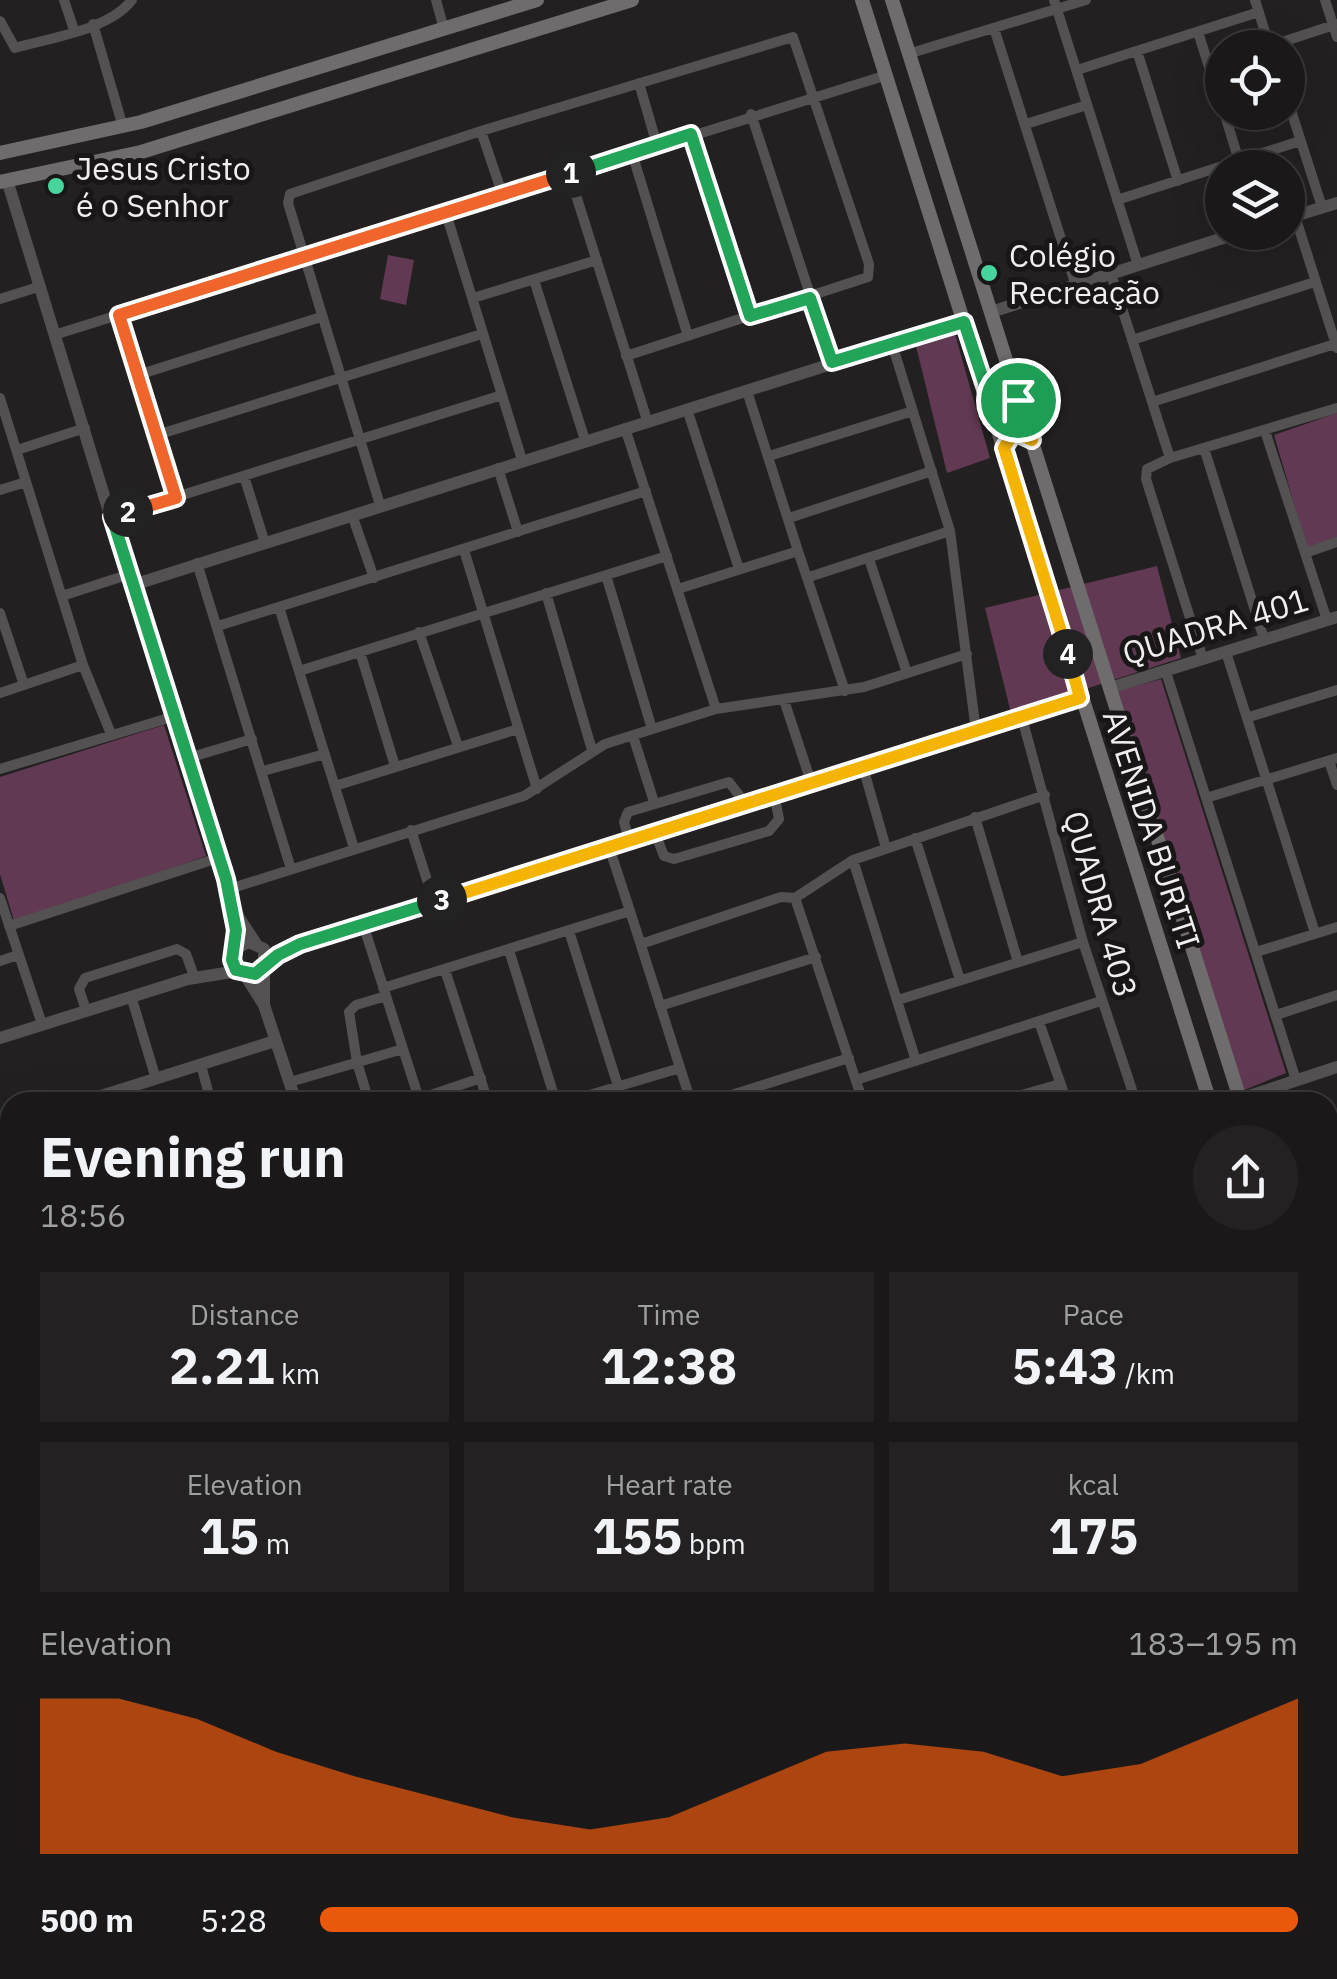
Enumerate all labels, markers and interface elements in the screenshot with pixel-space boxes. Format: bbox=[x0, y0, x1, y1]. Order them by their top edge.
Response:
map controls bbox=[1205, 30, 1305, 250]
button: locate bbox=[1205, 30, 1305, 130]
place label: Jesus Cristo é o Senhor bbox=[76, 147, 251, 226]
pin: 1 bbox=[546, 148, 596, 198]
button: layers bbox=[1205, 150, 1305, 250]
text: 1 bbox=[563, 154, 579, 191]
marker: Jesus Cristo é o Senhor bbox=[45, 175, 67, 197]
place label: Colégio Recreação bbox=[1009, 234, 1160, 313]
marker: Colégio Recreação bbox=[978, 262, 1000, 284]
pin bbox=[976, 358, 1061, 443]
icon: arrive bbox=[991, 373, 1046, 428]
pin: 2 bbox=[103, 487, 153, 537]
text: 2 bbox=[120, 493, 136, 530]
street label: QUADRA 401 bbox=[1117, 578, 1313, 674]
pin: 4 bbox=[1043, 629, 1093, 679]
text: 4 bbox=[1060, 635, 1076, 672]
street label: AVENIDA BURITI bbox=[1094, 704, 1210, 954]
street label: QUADRA 403 bbox=[1054, 806, 1148, 1002]
pin: 3 bbox=[417, 875, 467, 925]
text: 3 bbox=[434, 881, 450, 918]
text: Evening run bbox=[40, 1121, 346, 1192]
button: share bbox=[1193, 1125, 1298, 1230]
text: 18:56 bbox=[40, 1194, 126, 1236]
text: Distance bbox=[190, 1296, 299, 1333]
text: Time bbox=[638, 1296, 700, 1333]
text: Pace bbox=[1063, 1296, 1124, 1333]
text: 2.21 bbox=[169, 1333, 275, 1398]
text: 12:38 bbox=[601, 1333, 737, 1398]
text: 5:43 bbox=[1012, 1333, 1118, 1398]
text: km bbox=[275, 1355, 320, 1392]
text: /km bbox=[1118, 1355, 1175, 1392]
text: Elevation bbox=[187, 1466, 303, 1503]
text: Heart rate bbox=[605, 1466, 733, 1503]
text: kcal bbox=[1068, 1466, 1119, 1503]
text: 15 bbox=[199, 1503, 259, 1568]
text: 155 bbox=[592, 1503, 682, 1568]
text: 175 bbox=[1048, 1503, 1138, 1568]
text: m bbox=[259, 1525, 290, 1562]
text: bpm bbox=[682, 1525, 746, 1562]
text: Elevation bbox=[40, 1622, 173, 1664]
text: 183–195 m bbox=[1128, 1622, 1298, 1664]
text: 500 m bbox=[40, 1899, 134, 1941]
text: 5:28 bbox=[200, 1899, 267, 1941]

